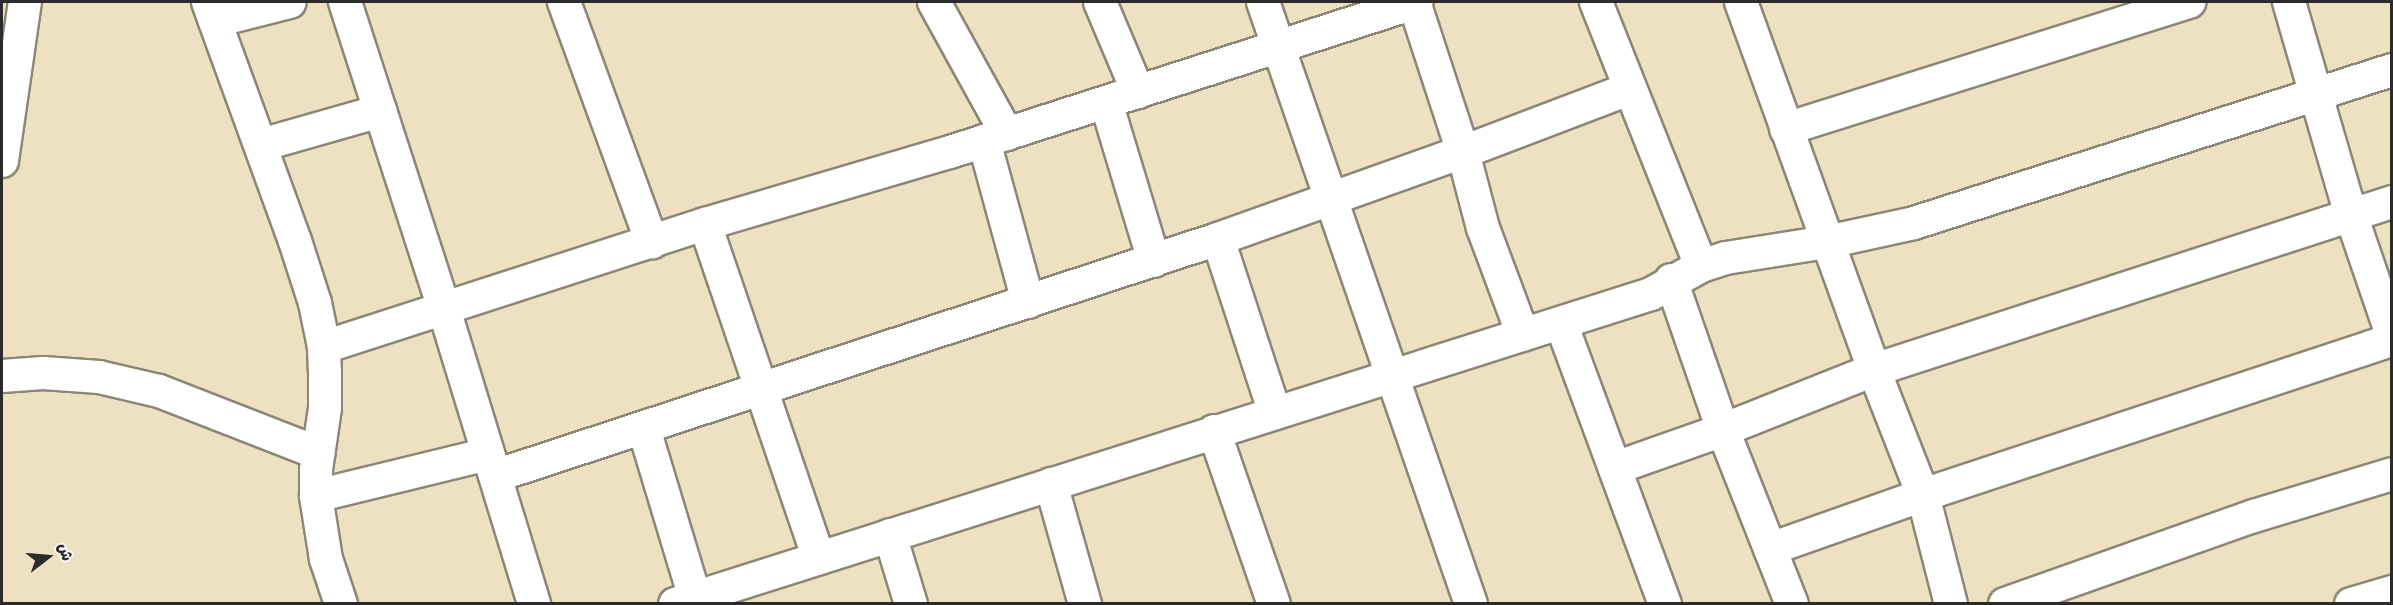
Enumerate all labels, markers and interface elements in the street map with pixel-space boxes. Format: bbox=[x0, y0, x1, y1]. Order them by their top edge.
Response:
north arrow bbox=[18, 527, 78, 587]
text: ش bbox=[53, 541, 77, 563]

